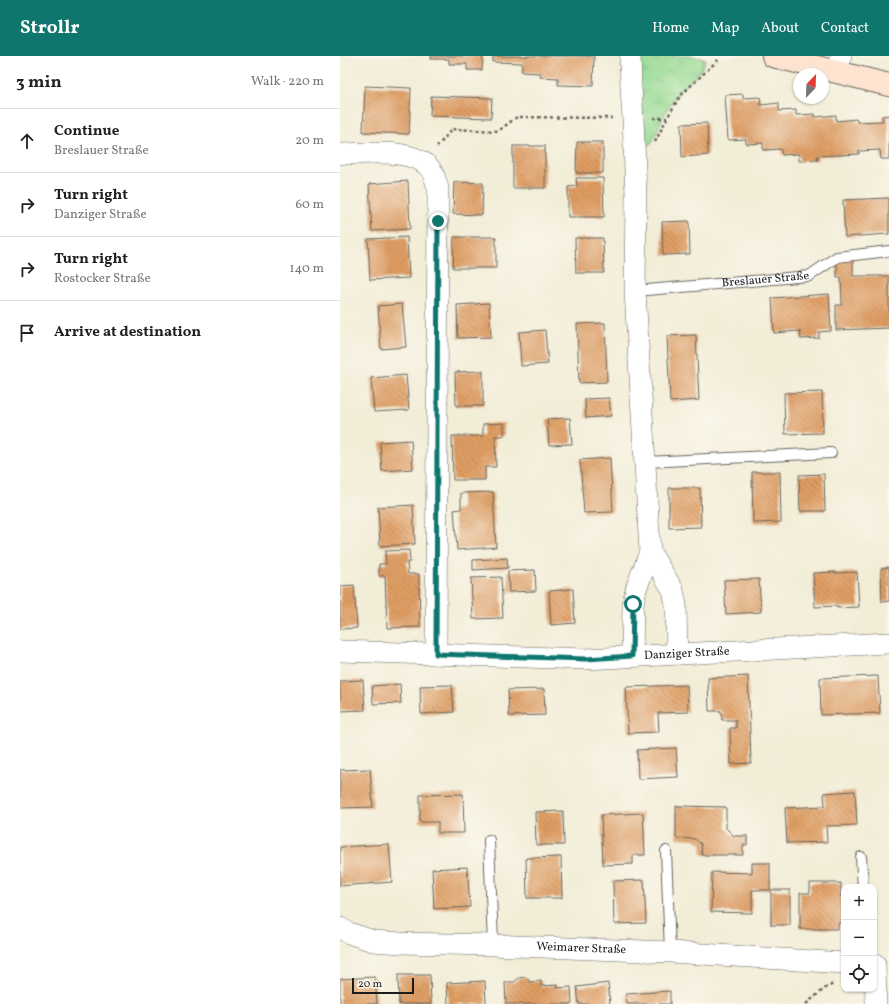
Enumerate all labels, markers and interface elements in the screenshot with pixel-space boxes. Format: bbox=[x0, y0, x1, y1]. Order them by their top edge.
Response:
text: Strollr bbox=[20, 15, 80, 41]
text: Home bbox=[652, 19, 689, 38]
text: Map bbox=[711, 19, 739, 38]
text: About bbox=[761, 19, 799, 38]
text: Contact bbox=[821, 19, 869, 38]
north arrow bbox=[793, 68, 829, 104]
text: 3 min bbox=[16, 71, 62, 94]
text: Walk · 220 m bbox=[251, 73, 324, 91]
text: Continue bbox=[54, 121, 119, 142]
icon: ahead bbox=[16, 130, 38, 152]
text: 20 m bbox=[295, 132, 324, 150]
text: Breslauer Straße bbox=[54, 142, 149, 160]
text: Turn right bbox=[54, 185, 128, 206]
icon: right bbox=[16, 194, 38, 216]
text: 60 m bbox=[296, 196, 324, 214]
text: Danziger Straße bbox=[54, 206, 147, 224]
route end bbox=[429, 212, 447, 230]
text: Turn right bbox=[54, 249, 128, 270]
icon: right bbox=[16, 258, 38, 280]
text: 140 m bbox=[290, 260, 324, 278]
street label: Breslauer Straße bbox=[721, 268, 810, 291]
text: Rostocker Straße bbox=[54, 270, 151, 288]
icon: arrive bbox=[16, 322, 38, 344]
text: Arrive at destination bbox=[54, 322, 201, 343]
route start bbox=[624, 595, 642, 613]
street label: Danziger Straße bbox=[644, 643, 730, 664]
map controls bbox=[841, 884, 877, 992]
button: + bbox=[841, 884, 877, 920]
button: − bbox=[841, 920, 877, 956]
street label: Weimarer Straße bbox=[536, 939, 627, 958]
button: locate bbox=[841, 956, 877, 992]
scale bar bbox=[352, 976, 414, 995]
text: 20 m bbox=[358, 977, 382, 992]

